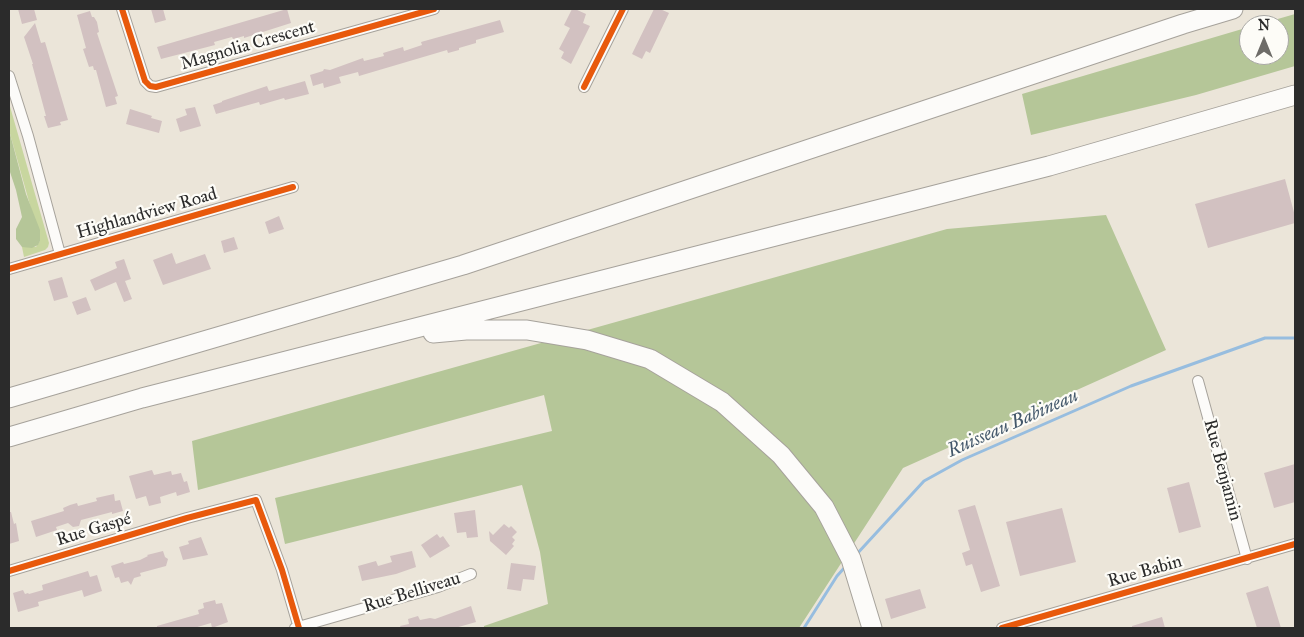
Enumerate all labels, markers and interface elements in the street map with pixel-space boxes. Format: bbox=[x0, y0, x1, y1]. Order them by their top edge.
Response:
north arrow bbox=[1239, 15, 1289, 65]
street label: Magnolia Crescent bbox=[178, 16, 318, 76]
text: N bbox=[1258, 17, 1270, 34]
street label: Highlandview Road bbox=[74, 184, 220, 244]
water label: Ruisseau Babineau bbox=[944, 385, 1082, 463]
street label: Rue Benjamin bbox=[1198, 417, 1246, 523]
street label: Rue Gaspé bbox=[54, 508, 134, 552]
street label: Rue Babin bbox=[1105, 551, 1185, 593]
street label: Rue Belliveau bbox=[361, 568, 463, 618]

